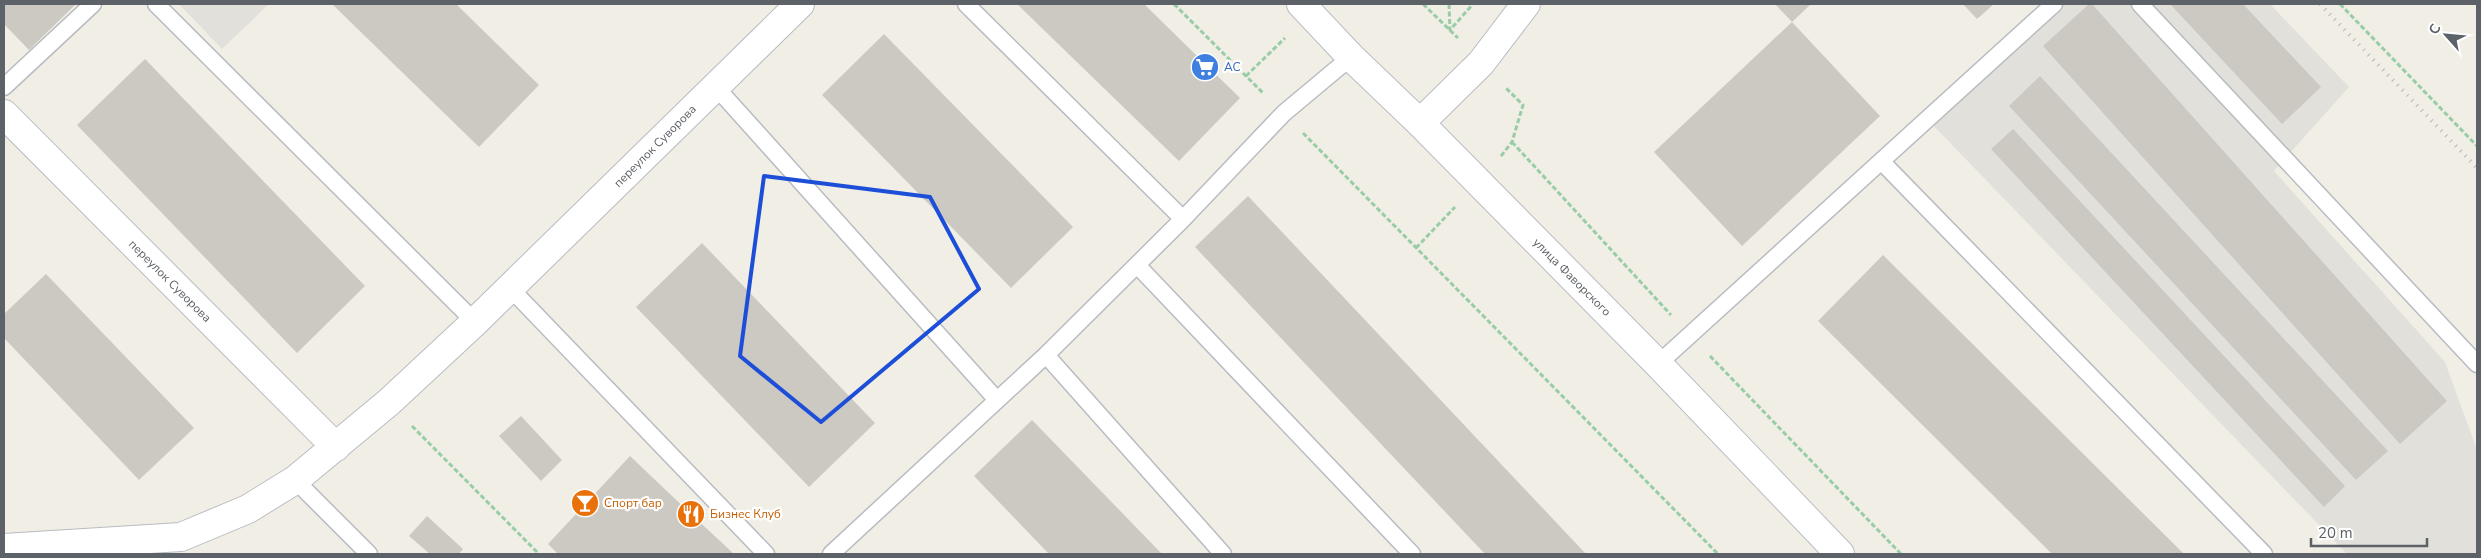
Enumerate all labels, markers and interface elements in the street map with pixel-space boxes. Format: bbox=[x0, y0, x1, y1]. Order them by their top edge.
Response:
north arrow bbox=[2421, 10, 2471, 60]
text: С bbox=[2424, 20, 2446, 38]
supermarket icon: АС bbox=[1190, 52, 1220, 82]
place label: АС bbox=[1224, 59, 1241, 75]
street label: переулок Суворова bbox=[610, 101, 700, 191]
street label: улица Фаворского bbox=[1529, 234, 1615, 320]
street label: переулок Суворова bbox=[125, 236, 215, 326]
bar icon: Спорт бар bbox=[570, 488, 600, 518]
place label: Спорт бар bbox=[604, 495, 662, 511]
restaurant icon: Бизнес Клуб bbox=[676, 499, 706, 529]
place label: Бизнес Клуб bbox=[710, 506, 781, 522]
scale bar bbox=[2311, 516, 2427, 548]
text: 20 m bbox=[2318, 523, 2353, 543]

